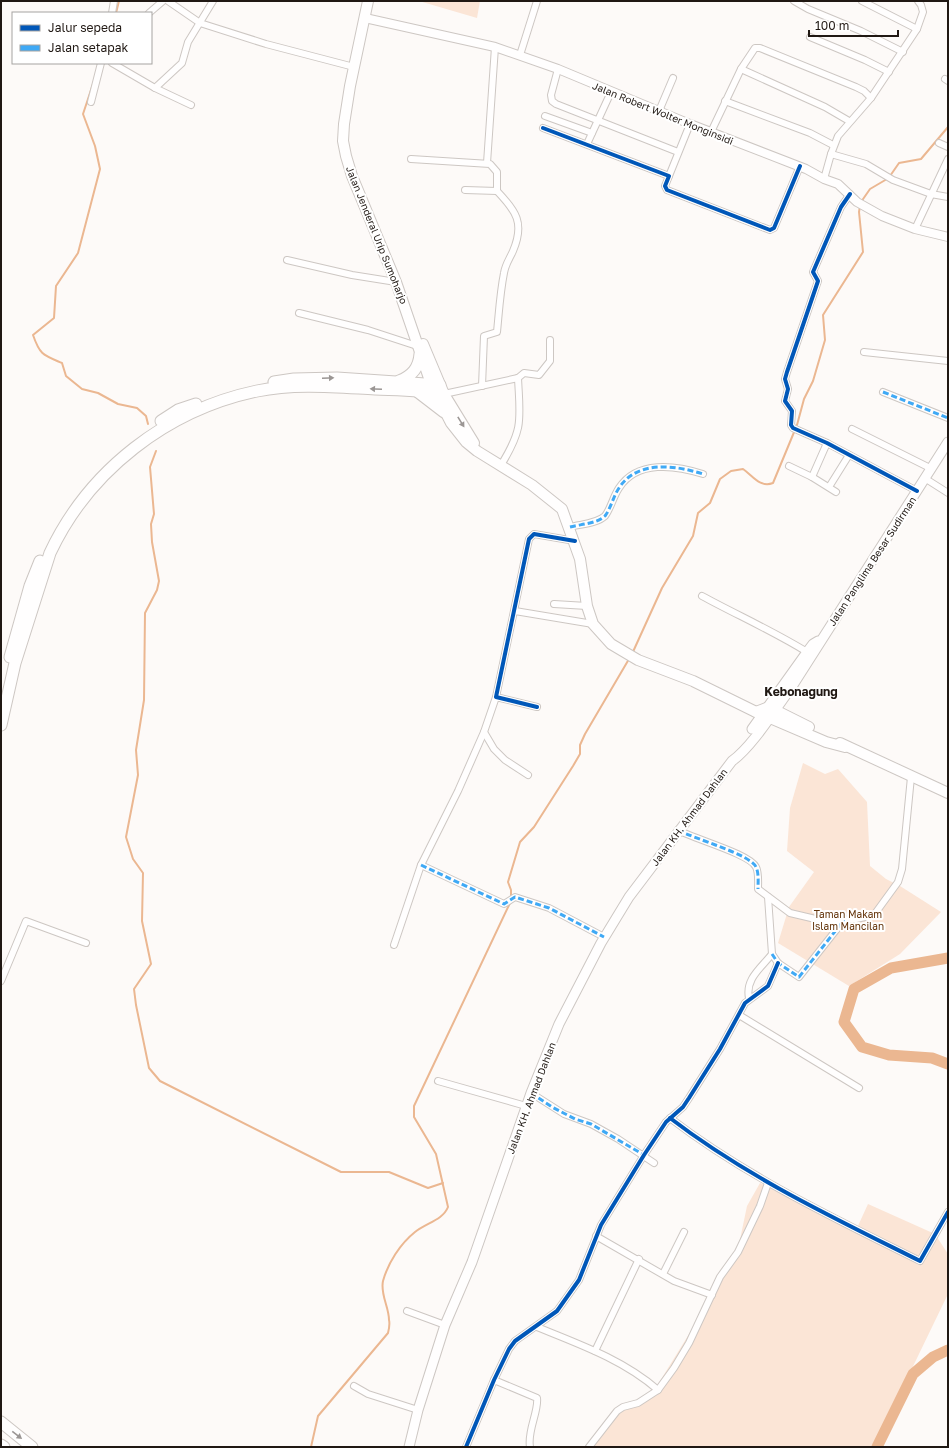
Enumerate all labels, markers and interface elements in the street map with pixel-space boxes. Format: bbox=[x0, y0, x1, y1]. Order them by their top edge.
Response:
legend bbox=[12, 12, 152, 64]
scale bar bbox=[809, 12, 898, 38]
text: 100 m bbox=[815, 18, 849, 33]
text: Jalur sepeda bbox=[48, 20, 122, 35]
text: Jalan setapak bbox=[48, 40, 129, 55]
street label: Jalan Robert Wolter Monginsidi bbox=[591, 79, 735, 147]
street label: Jalan Jenderal Urip Sumoharjo bbox=[344, 164, 410, 306]
one-way arrow bbox=[322, 375, 335, 381]
one-way arrow bbox=[369, 386, 382, 392]
one-way arrow bbox=[457, 416, 464, 428]
street label: Jalan Panglima Besar Sudirman bbox=[826, 494, 918, 628]
district label: Kebonagung bbox=[764, 684, 838, 699]
street label: Jalan KH. Ahmad Dahlan bbox=[649, 766, 729, 868]
park label: Taman Makam Islam Mancilan bbox=[812, 908, 884, 932]
street label: Jalan KH. Ahmad Dahlan bbox=[504, 1041, 558, 1155]
one-way arrow bbox=[11, 1430, 22, 1439]

